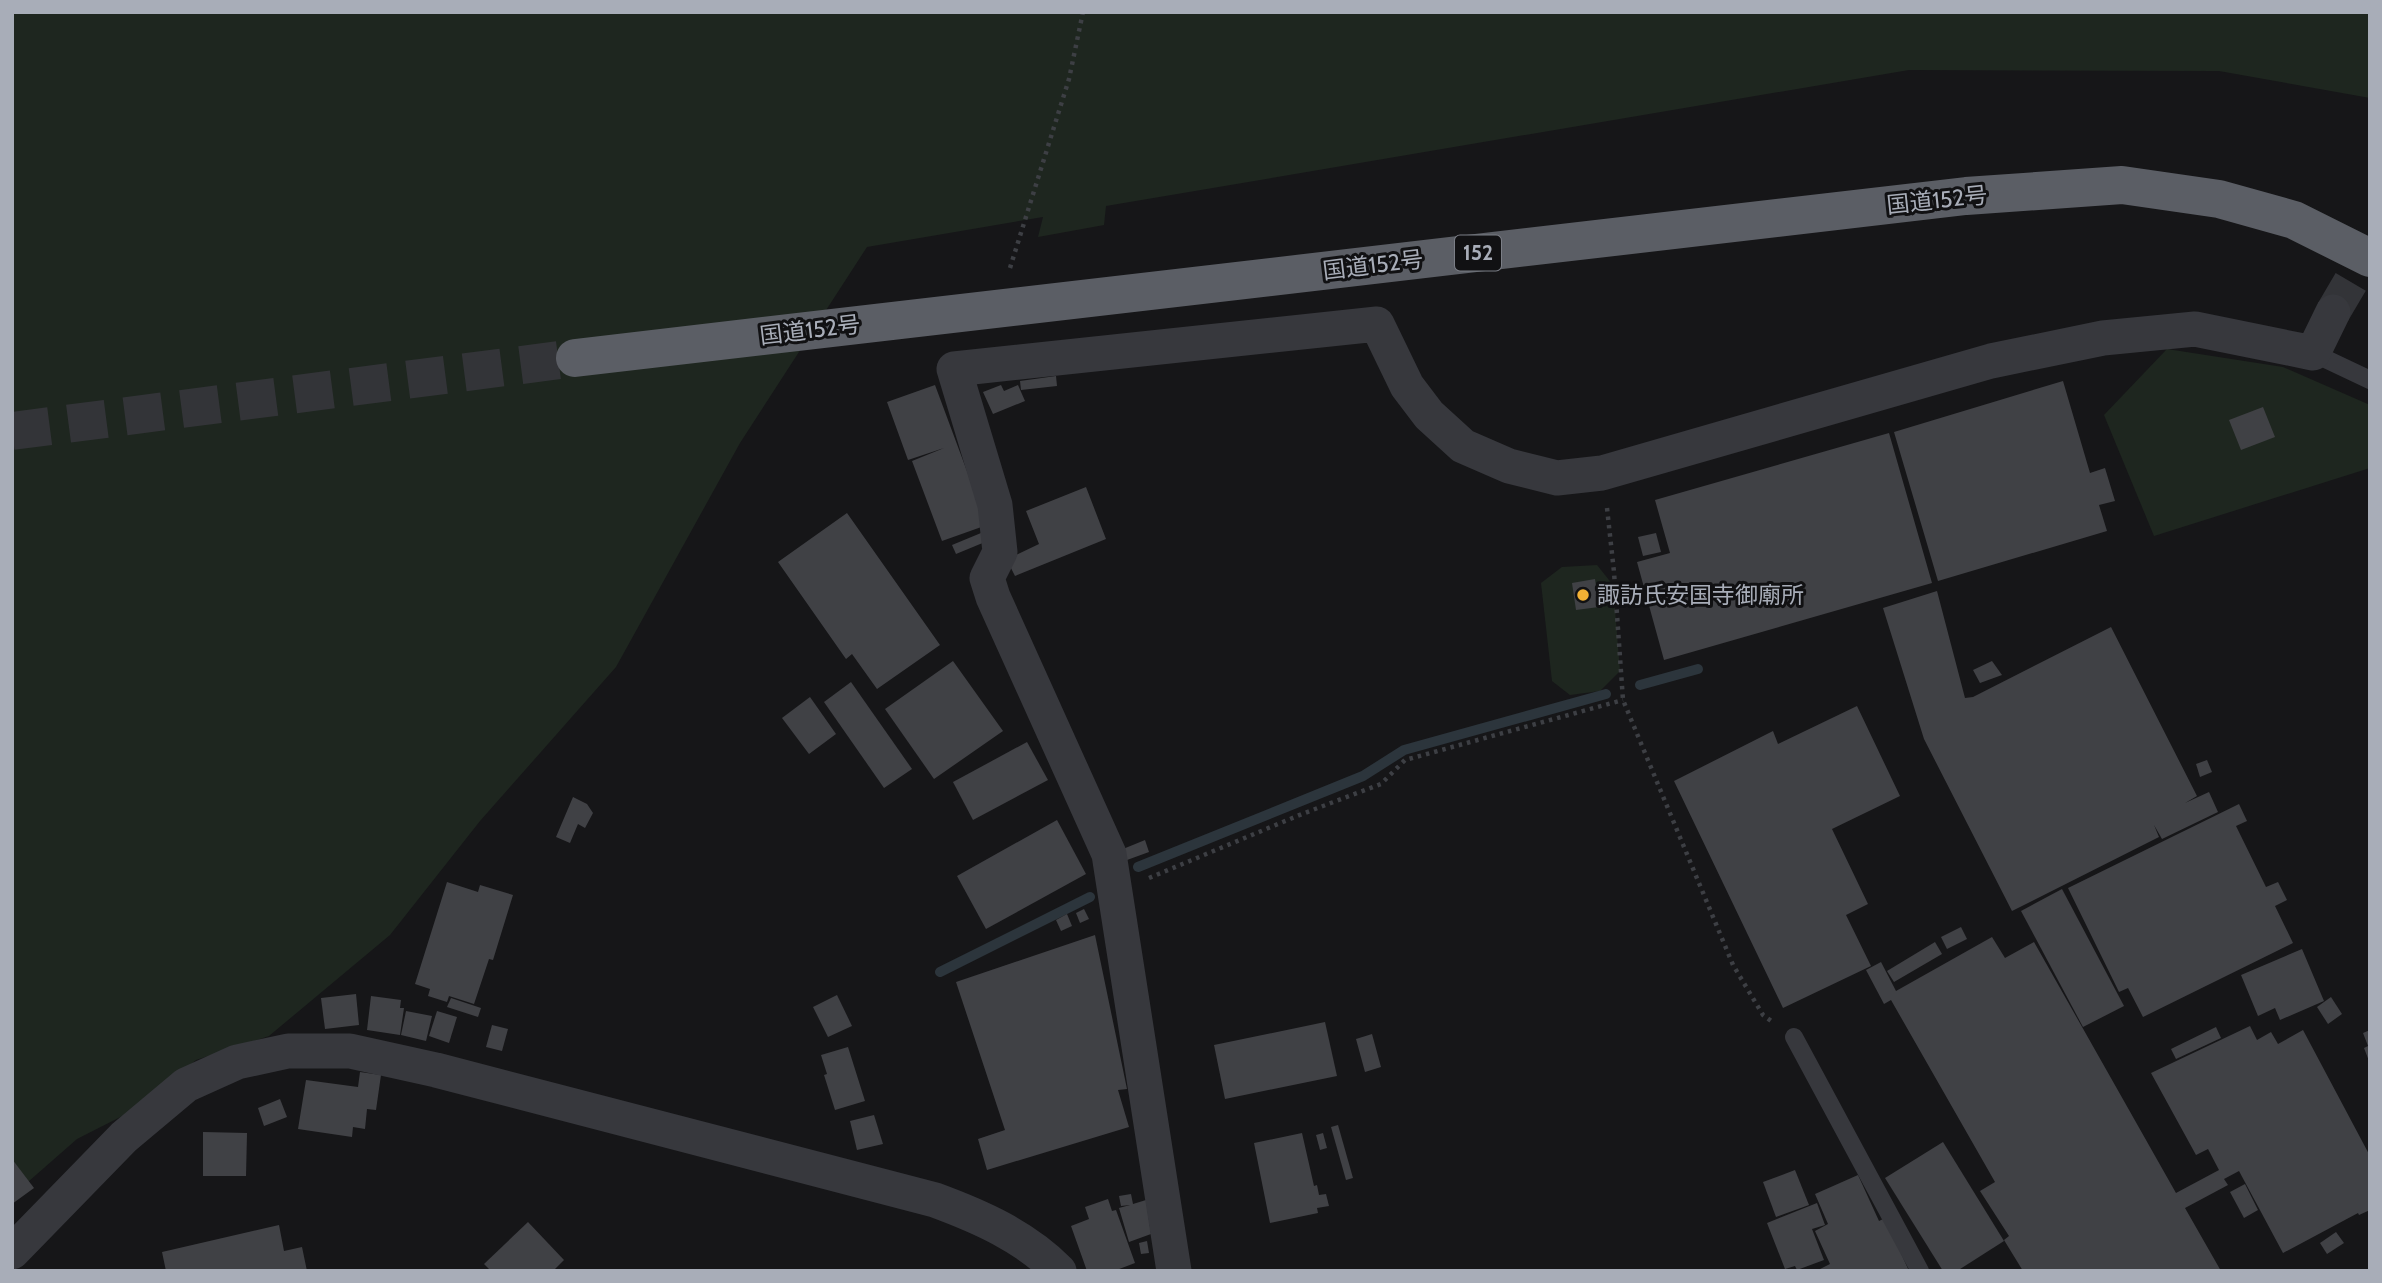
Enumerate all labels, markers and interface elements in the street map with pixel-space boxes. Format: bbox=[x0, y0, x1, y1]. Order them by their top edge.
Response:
street label: 国道152号 bbox=[1885, 181, 1989, 219]
road number: 152 bbox=[1455, 236, 1501, 270]
street label: 国道152号 bbox=[1321, 245, 1425, 285]
street label: 国道152号 bbox=[758, 310, 862, 350]
place label: 諏訪氏安国寺御廟所 bbox=[1597, 581, 1804, 609]
marker: 諏訪氏安国寺御廟所 bbox=[1575, 587, 1591, 603]

